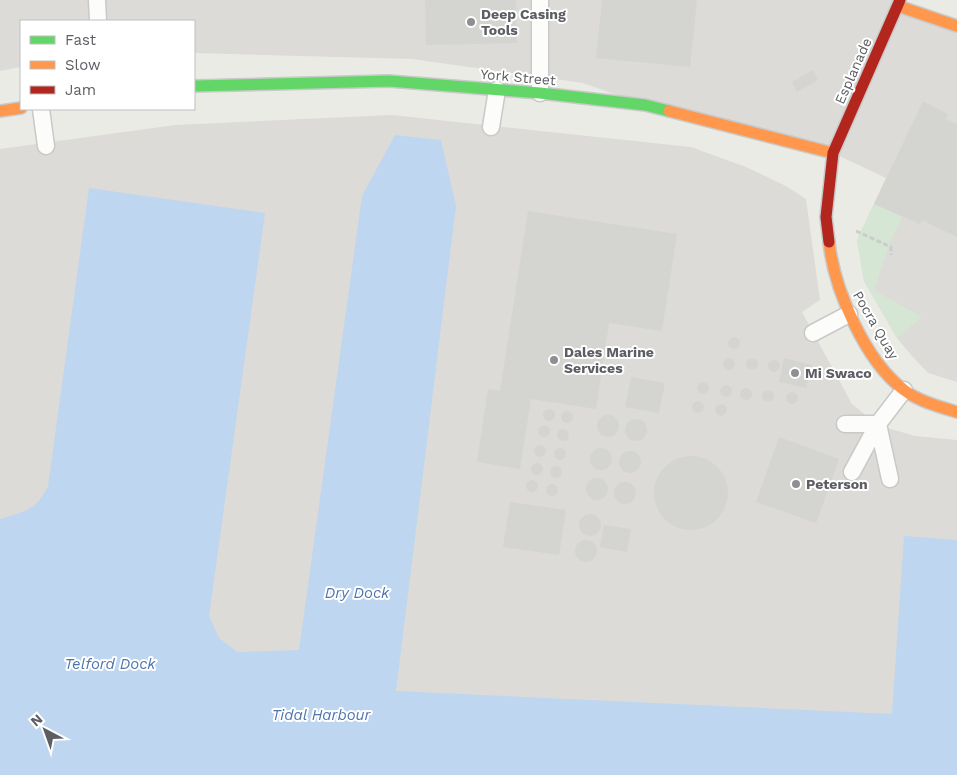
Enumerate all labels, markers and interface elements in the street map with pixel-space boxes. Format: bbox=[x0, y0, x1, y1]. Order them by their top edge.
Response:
place label: Deep Casing Tools bbox=[481, 6, 566, 38]
marker: Deep Casing Tools bbox=[465, 16, 477, 28]
legend bbox=[20, 20, 195, 110]
text: Fast bbox=[65, 31, 97, 49]
street label: Esplanade bbox=[831, 35, 875, 107]
text: Slow bbox=[65, 56, 101, 74]
street label: York Street bbox=[480, 66, 557, 88]
text: Jam bbox=[65, 81, 96, 99]
street label: Pocra Quay bbox=[850, 288, 902, 363]
place label: Dales Marine Services bbox=[564, 344, 654, 376]
marker: Dales Marine Services bbox=[548, 354, 560, 366]
place label: Mi Swaco bbox=[805, 365, 872, 381]
marker: Mi Swaco bbox=[789, 367, 801, 379]
place label: Peterson bbox=[806, 476, 868, 492]
marker: Peterson bbox=[790, 478, 802, 490]
water label: Dry Dock bbox=[325, 584, 390, 602]
water label: Telford Dock bbox=[65, 655, 156, 673]
north arrow bbox=[20, 705, 70, 755]
water label: Tidal Harbour bbox=[272, 706, 371, 724]
text: N bbox=[27, 711, 46, 730]

